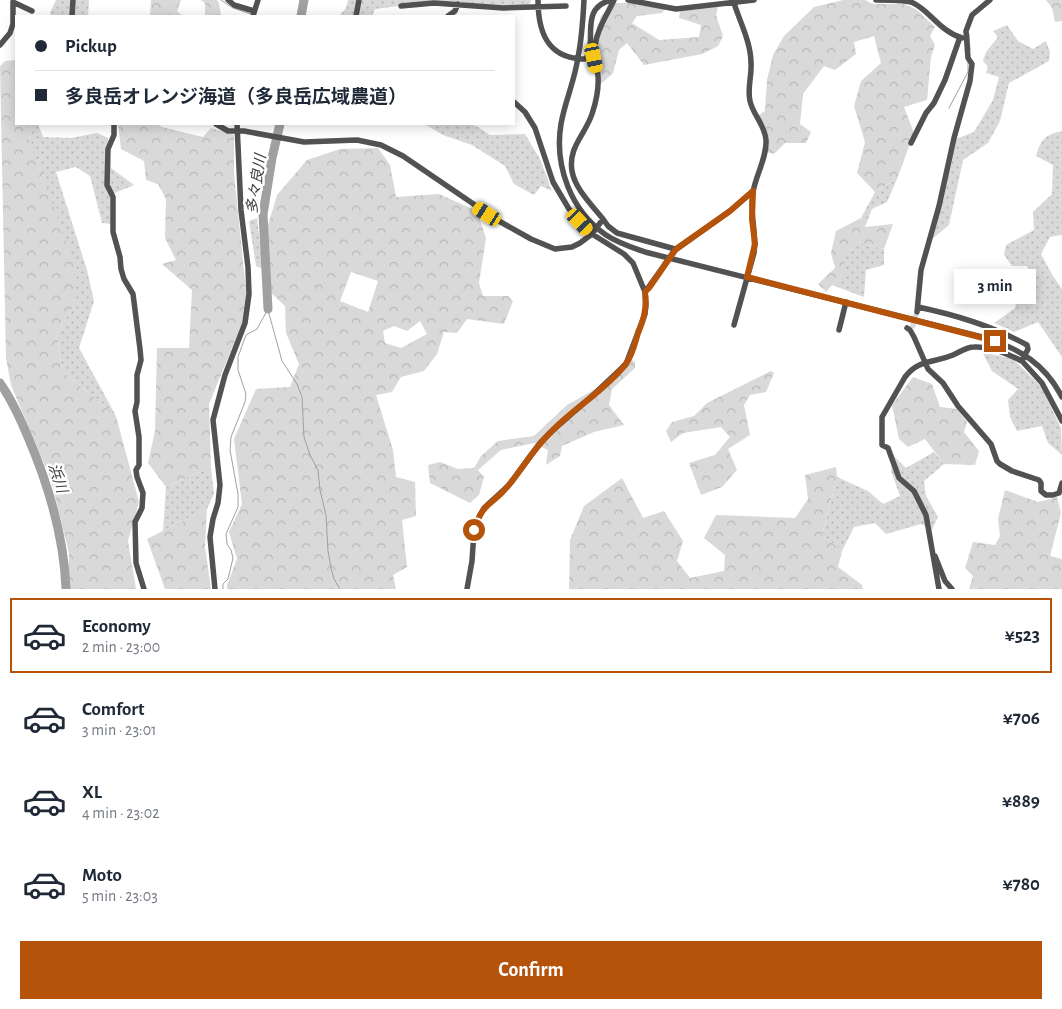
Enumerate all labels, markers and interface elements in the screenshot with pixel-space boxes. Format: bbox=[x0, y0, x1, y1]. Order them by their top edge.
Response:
text: Pickup bbox=[65, 37, 117, 56]
car bbox=[583, 42, 604, 74]
text: 多良岳オレンジ海道（多良岳広域農道） bbox=[65, 88, 407, 107]
water label: 多々良川 bbox=[243, 151, 269, 215]
car bbox=[470, 200, 503, 228]
car bbox=[564, 206, 595, 238]
callout: 3 min bbox=[954, 268, 1036, 304]
text: 3 min bbox=[978, 278, 1012, 294]
route end bbox=[984, 330, 1006, 352]
water label: 浜川 bbox=[46, 461, 71, 497]
route start bbox=[463, 519, 485, 541]
icon: car bbox=[22, 613, 67, 658]
text: Economy bbox=[82, 617, 151, 636]
text: ¥523 bbox=[1005, 626, 1040, 645]
text: 2 min · 23:00 bbox=[82, 639, 160, 655]
icon: car bbox=[22, 696, 67, 741]
text: Comfort bbox=[82, 700, 144, 719]
text: ¥706 bbox=[1003, 709, 1040, 728]
text: 3 min · 23:01 bbox=[82, 722, 157, 738]
icon: car bbox=[22, 779, 67, 824]
text: XL bbox=[82, 783, 102, 802]
text: ¥889 bbox=[1002, 792, 1040, 811]
text: 4 min · 23:02 bbox=[82, 805, 159, 821]
icon: car bbox=[22, 862, 67, 907]
text: Moto bbox=[82, 866, 122, 885]
text: ¥780 bbox=[1003, 875, 1040, 894]
text: 5 min · 23:03 bbox=[82, 888, 158, 904]
button: Confirm bbox=[20, 941, 1042, 999]

